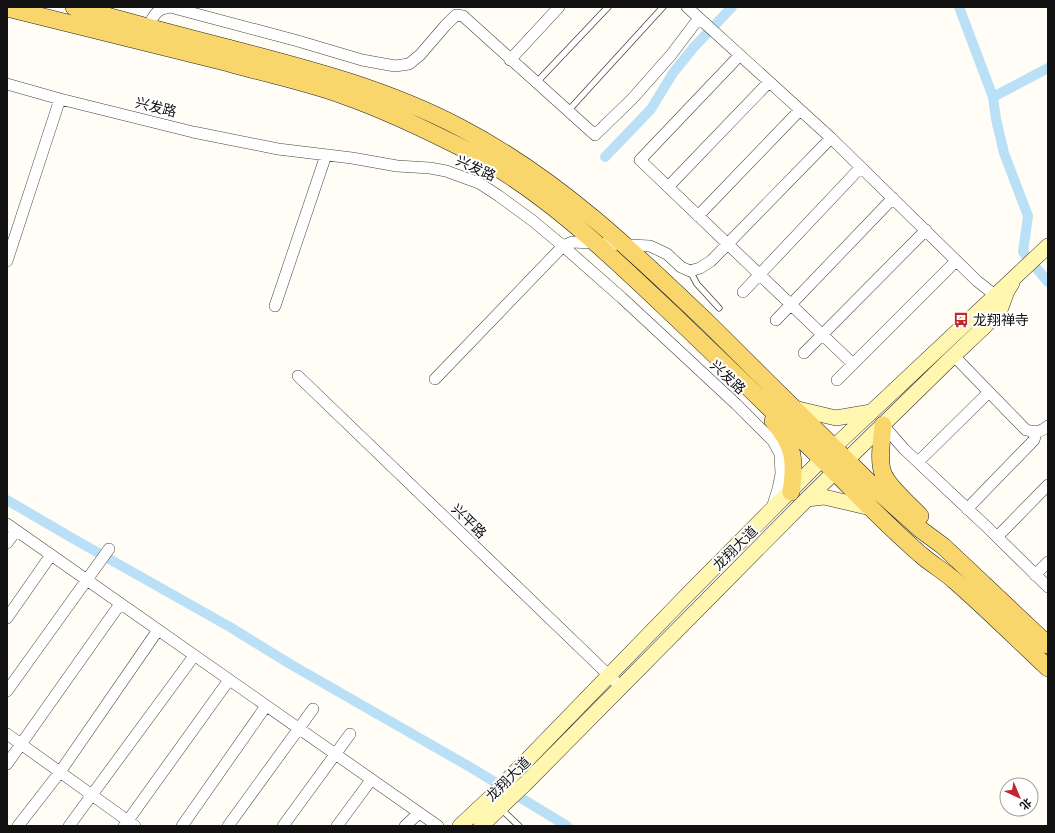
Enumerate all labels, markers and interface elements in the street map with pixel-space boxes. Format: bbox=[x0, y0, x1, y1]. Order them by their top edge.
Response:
street label: 兴发路 bbox=[133, 93, 179, 121]
street label: 兴发路 bbox=[453, 151, 499, 185]
bus stop icon: 龙翔禅寺 bbox=[952, 311, 970, 329]
place label: 龙翔禅寺 bbox=[973, 311, 1029, 329]
street label: 兴发路 bbox=[707, 356, 749, 398]
street label: 兴平路 bbox=[448, 500, 490, 542]
street label: 龙翔大道 bbox=[709, 522, 761, 574]
street label: 龙翔大道 bbox=[482, 753, 534, 805]
north arrow bbox=[999, 777, 1039, 817]
text: 北 bbox=[1017, 795, 1035, 813]

